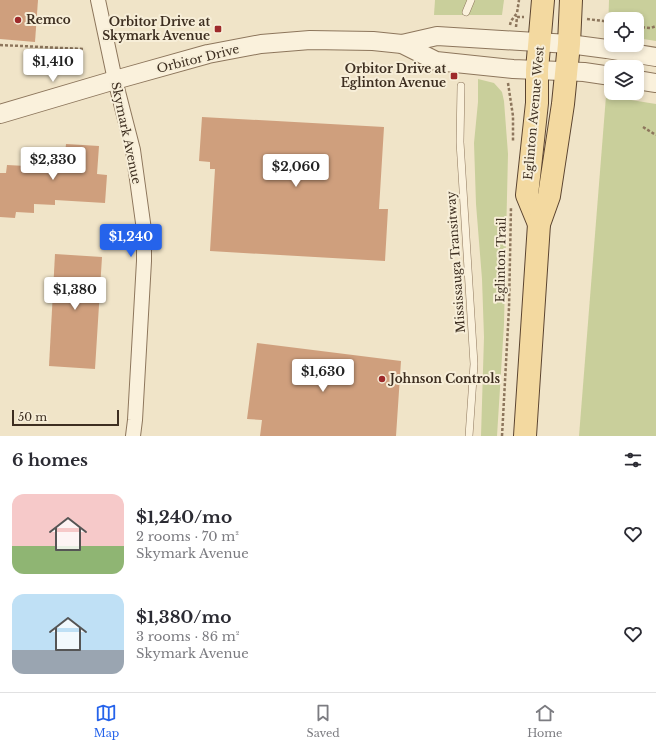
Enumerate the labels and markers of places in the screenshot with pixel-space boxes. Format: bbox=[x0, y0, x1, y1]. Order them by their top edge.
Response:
place label: Remco bbox=[26, 12, 71, 27]
place label: Orbitor Drive at Skymark Avenue bbox=[102, 14, 210, 43]
marker: Remco bbox=[13, 15, 23, 25]
marker: Orbitor Drive at Skymark Avenue bbox=[213, 24, 223, 34]
pin: $1,410 bbox=[20, 49, 86, 83]
place label: Orbitor Drive at Eglinton Avenue bbox=[341, 61, 446, 90]
marker: Orbitor Drive at Eglinton Avenue bbox=[449, 71, 459, 81]
pin: $2,330 bbox=[20, 147, 86, 181]
pin: $2,060 bbox=[263, 154, 329, 188]
pin: $1,240 bbox=[98, 224, 164, 258]
pin: $1,380 bbox=[42, 277, 108, 311]
pin: $1,630 bbox=[290, 359, 356, 393]
place label: Johnson Controls bbox=[387, 371, 500, 386]
marker: Johnson Controls bbox=[377, 374, 387, 384]

